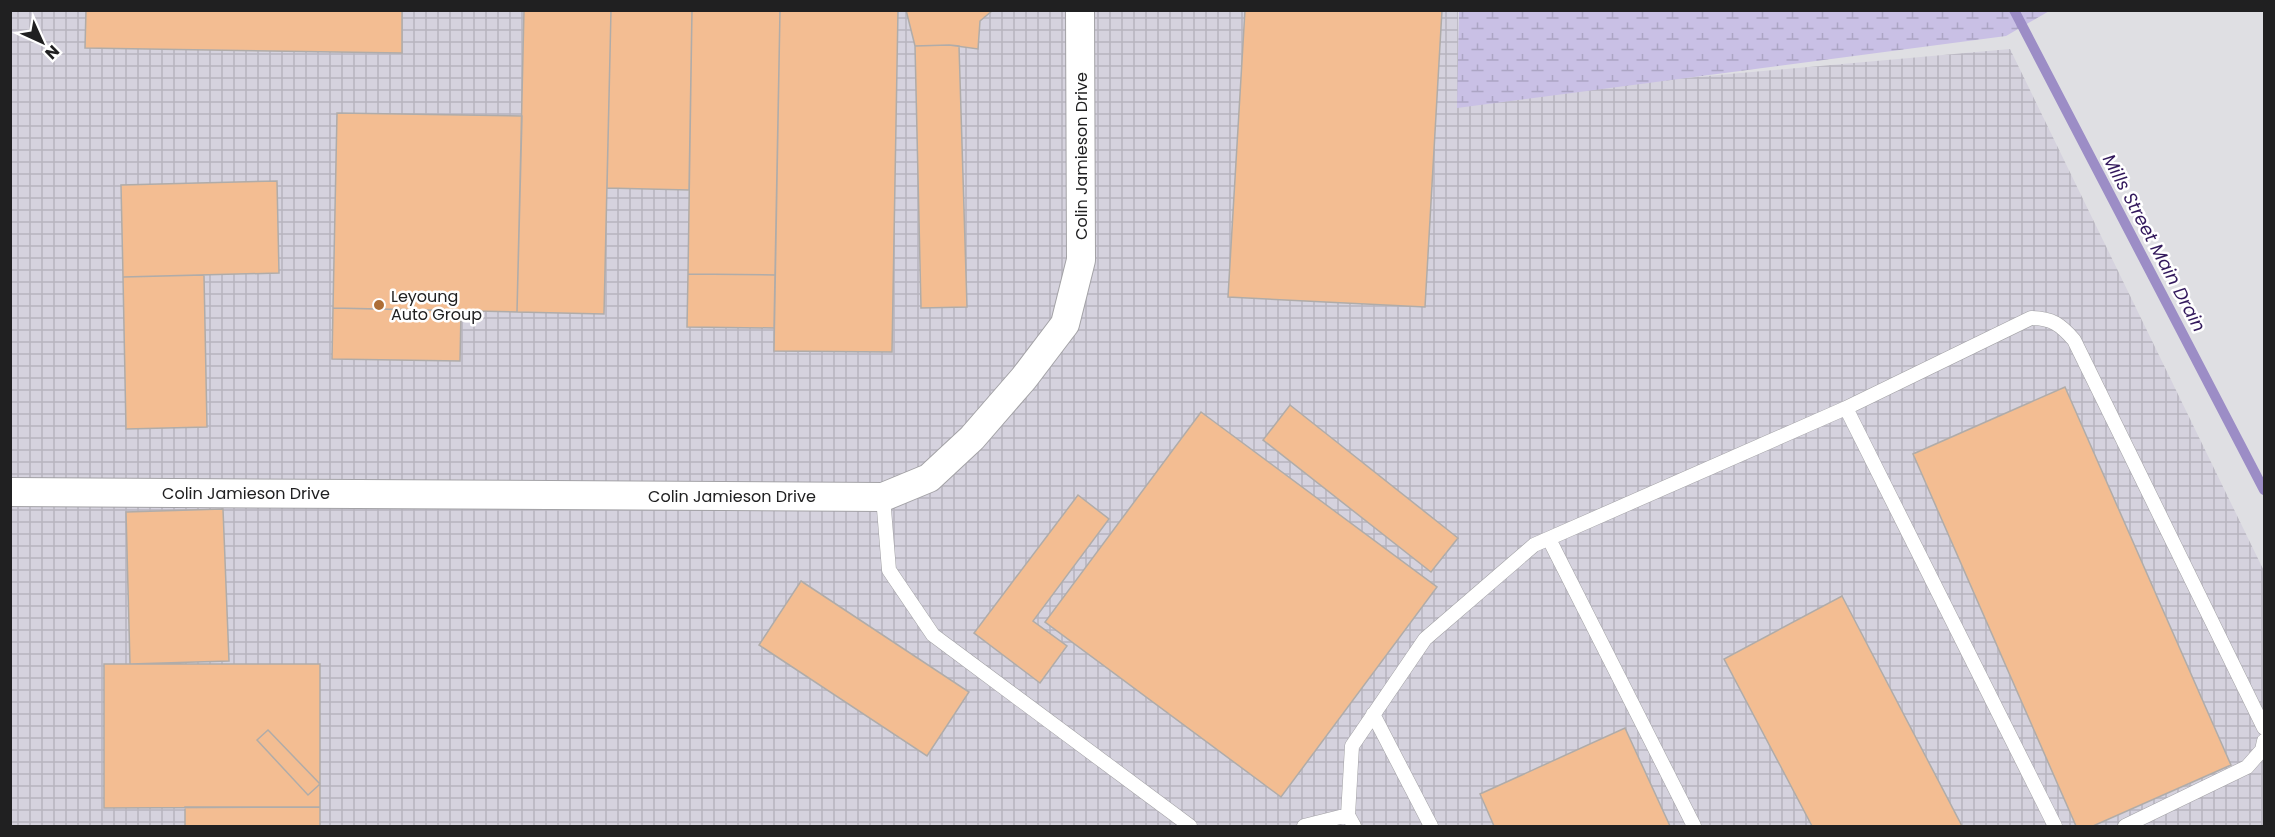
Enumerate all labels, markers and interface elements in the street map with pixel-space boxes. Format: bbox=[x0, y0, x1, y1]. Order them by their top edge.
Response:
north arrow bbox=[12, 12, 72, 72]
text: N bbox=[40, 40, 65, 65]
street label: Colin Jamieson Drive bbox=[1070, 72, 1093, 240]
water label: Mills Street Main Drain bbox=[2097, 149, 2212, 336]
place label: Leyoung Auto Group bbox=[391, 285, 482, 326]
marker: Leyoung Auto Group bbox=[372, 298, 386, 312]
street label: Colin Jamieson Drive bbox=[162, 482, 330, 505]
street label: Colin Jamieson Drive bbox=[648, 485, 816, 508]

